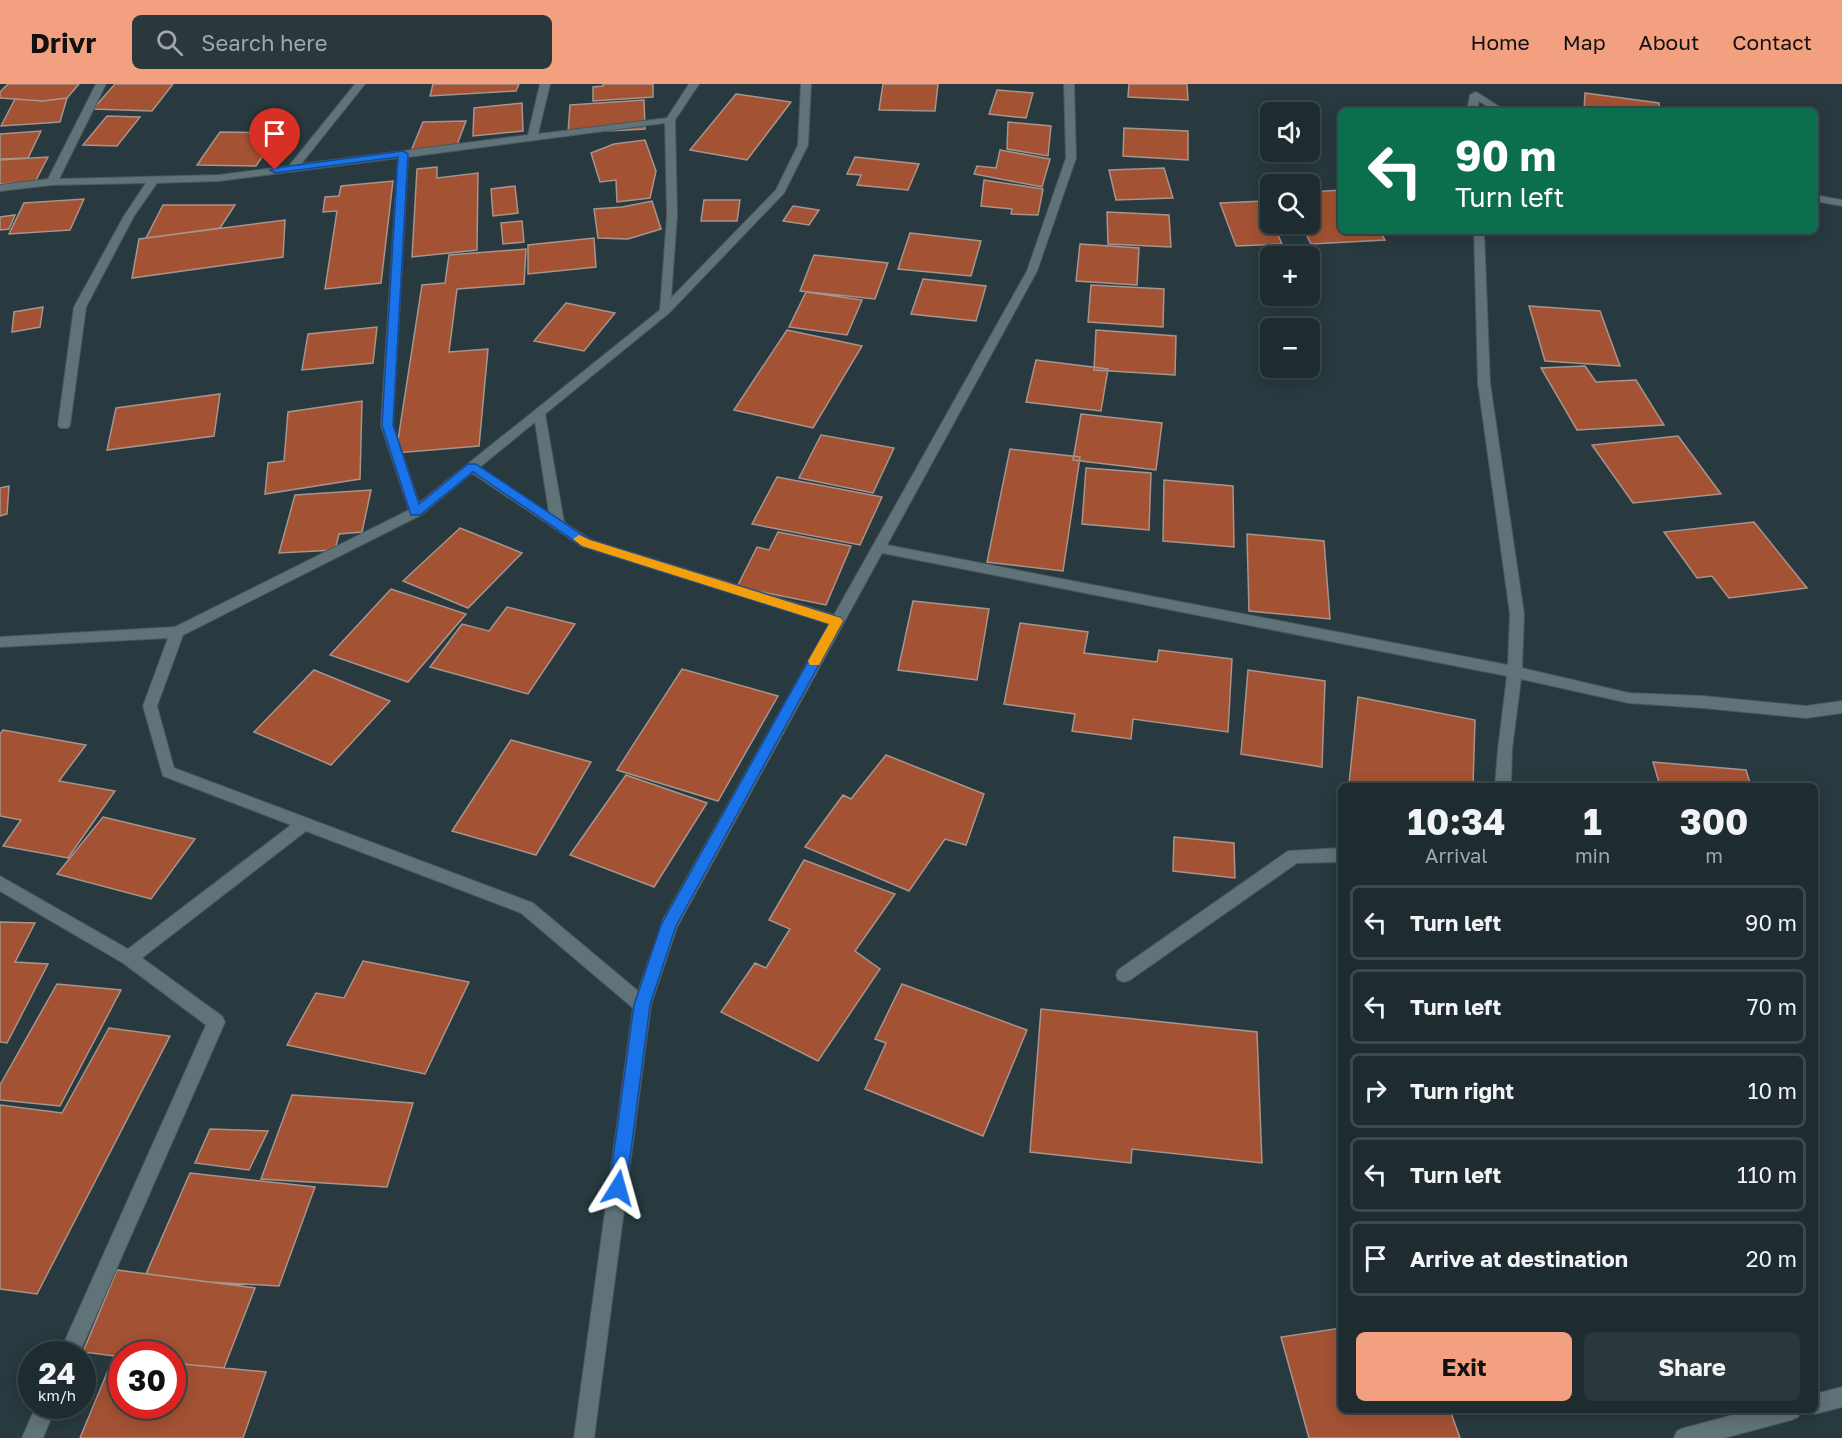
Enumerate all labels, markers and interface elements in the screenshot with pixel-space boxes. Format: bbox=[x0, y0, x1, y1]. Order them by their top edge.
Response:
search box bbox=[132, 15, 552, 69]
text: Drivr bbox=[30, 26, 96, 59]
icon: search bbox=[153, 26, 186, 59]
text: Search here bbox=[201, 29, 327, 56]
text: Home bbox=[1470, 29, 1530, 55]
text: Map bbox=[1563, 29, 1606, 55]
text: About bbox=[1639, 29, 1699, 55]
text: Contact bbox=[1732, 29, 1812, 55]
map controls bbox=[1260, 102, 1320, 378]
button: sound bbox=[1260, 102, 1320, 162]
pin bbox=[249, 108, 300, 170]
icon: arrive bbox=[258, 117, 291, 150]
text: 90 m bbox=[1455, 130, 1556, 180]
icon: left bbox=[1356, 132, 1434, 210]
button: search bbox=[1260, 174, 1320, 234]
text: Turn left bbox=[1455, 181, 1564, 213]
button: + bbox=[1260, 246, 1320, 306]
button: − bbox=[1260, 318, 1320, 378]
text: 10:34 bbox=[1407, 800, 1505, 843]
text: 1 bbox=[1583, 800, 1602, 843]
text: 300 bbox=[1680, 800, 1749, 843]
text: Arrival bbox=[1425, 843, 1488, 867]
text: min bbox=[1575, 843, 1610, 867]
text: m bbox=[1705, 843, 1723, 867]
icon: left bbox=[1359, 906, 1392, 939]
text: Turn left bbox=[1410, 909, 1501, 936]
text: 90 m bbox=[1745, 909, 1797, 936]
icon: left bbox=[1359, 990, 1392, 1023]
text: Turn left bbox=[1410, 993, 1501, 1020]
text: 70 m bbox=[1747, 993, 1797, 1020]
icon: right bbox=[1359, 1074, 1392, 1107]
text: Turn right bbox=[1410, 1077, 1514, 1104]
text: 10 m bbox=[1748, 1077, 1797, 1104]
position arrow bbox=[586, 1156, 650, 1220]
icon: left bbox=[1359, 1158, 1392, 1191]
text: Turn left bbox=[1410, 1161, 1501, 1188]
text: 110 m bbox=[1737, 1161, 1797, 1188]
icon: arrive bbox=[1359, 1242, 1392, 1275]
text: Arrive at destination bbox=[1410, 1245, 1628, 1272]
text: 20 m bbox=[1746, 1245, 1797, 1272]
button: Exit bbox=[1356, 1332, 1572, 1401]
button: Share bbox=[1584, 1332, 1800, 1401]
speed limit sign: 30 bbox=[108, 1341, 186, 1419]
text: 24 bbox=[38, 1355, 76, 1391]
text: km/h bbox=[38, 1386, 76, 1404]

